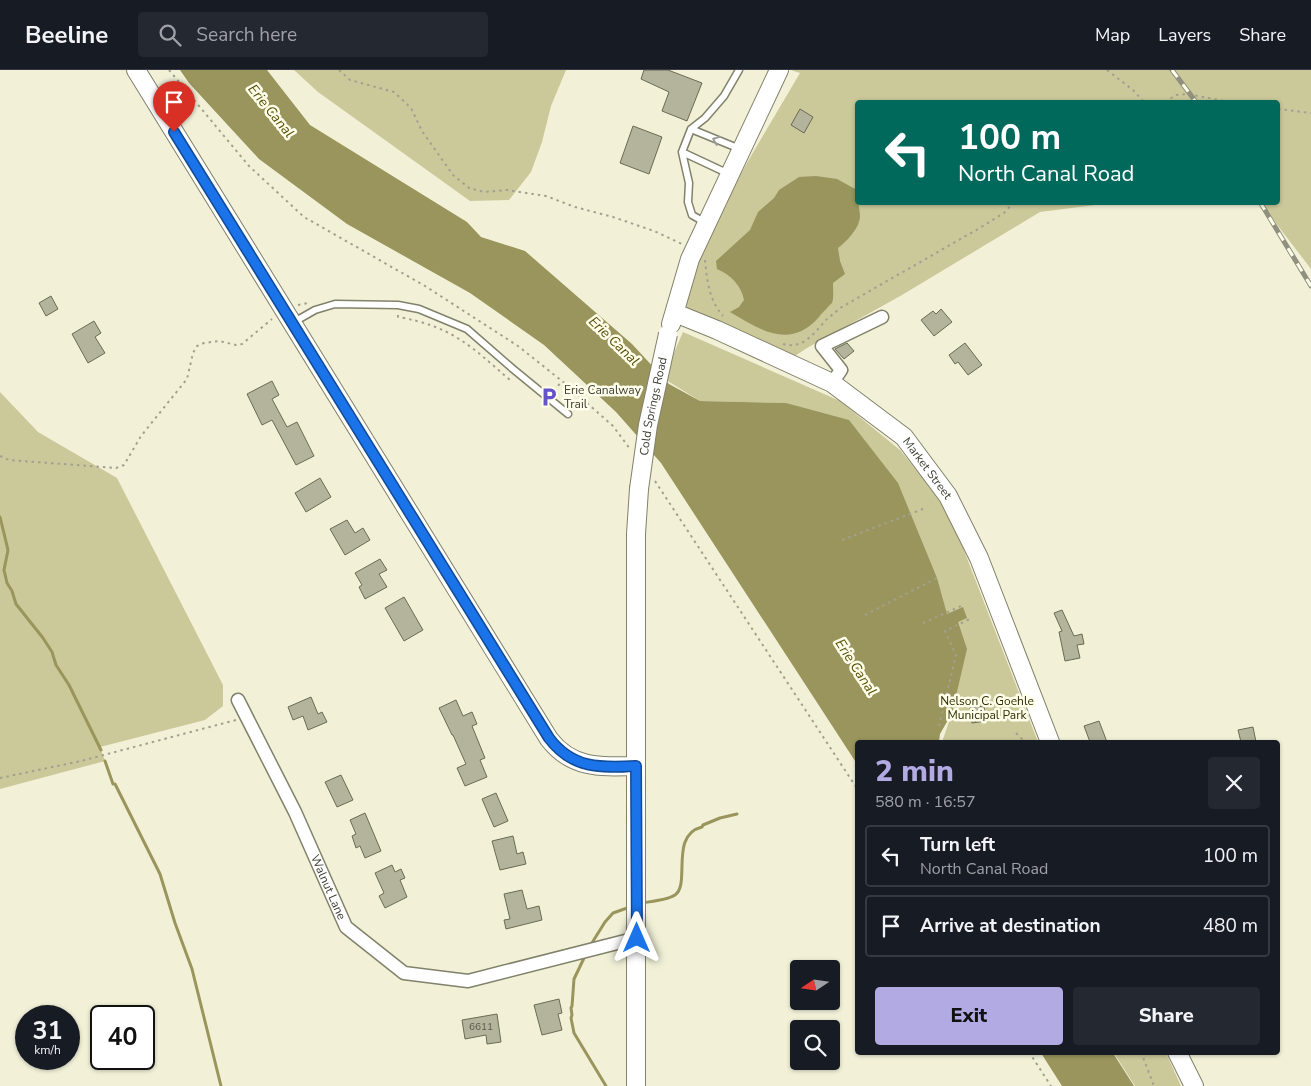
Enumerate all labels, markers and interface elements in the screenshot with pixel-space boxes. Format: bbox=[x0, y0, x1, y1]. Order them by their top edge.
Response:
search box bbox=[138, 12, 488, 57]
text: Beeline bbox=[25, 19, 108, 51]
icon: search bbox=[156, 21, 184, 49]
text: Search here bbox=[196, 22, 297, 48]
text: Map bbox=[1095, 23, 1130, 47]
text: Layers bbox=[1158, 23, 1211, 47]
text: Share bbox=[1239, 23, 1286, 47]
water label: Erie Canal bbox=[244, 80, 298, 142]
pin bbox=[153, 81, 195, 132]
icon: arrive bbox=[160, 88, 188, 116]
text: 100 m bbox=[958, 114, 1061, 161]
icon: left bbox=[875, 120, 940, 185]
one-way arrow bbox=[712, 135, 721, 146]
text: North Canal Road bbox=[958, 159, 1134, 189]
water label: Erie Canal bbox=[585, 312, 643, 370]
street label: Cold Springs Road bbox=[636, 355, 671, 457]
place label: Erie Canalway Trail bbox=[564, 382, 642, 412]
parking icon: Erie Canalway Trail bbox=[538, 386, 560, 408]
street label: Market Street bbox=[899, 434, 956, 503]
water label: Erie Canal bbox=[831, 635, 881, 699]
park label: Nelson C. Goehle Municipal Park bbox=[940, 693, 1034, 723]
text: 2 min bbox=[875, 751, 954, 792]
button: close bbox=[1208, 757, 1260, 809]
text: 580 m · 16:57 bbox=[875, 791, 976, 813]
text: Turn left bbox=[920, 832, 995, 858]
icon: left bbox=[877, 842, 905, 870]
text: 100 m bbox=[1203, 843, 1258, 869]
street label: Walnut Lane bbox=[307, 852, 350, 922]
text: North Canal Road bbox=[920, 858, 1048, 880]
position arrow bbox=[610, 911, 662, 963]
icon: arrive bbox=[877, 912, 905, 940]
text: Arrive at destination bbox=[920, 913, 1101, 939]
text: 480 m bbox=[1203, 913, 1258, 939]
north arrow bbox=[790, 960, 840, 1010]
map controls bbox=[790, 960, 840, 1070]
button: Exit bbox=[875, 987, 1063, 1045]
button: Share bbox=[1073, 987, 1260, 1045]
speed limit sign: 40 bbox=[90, 1005, 155, 1070]
text: 31 bbox=[32, 1014, 63, 1048]
house number: 6611 bbox=[469, 1020, 493, 1034]
button: search bbox=[790, 1020, 840, 1070]
text: km/h bbox=[34, 1042, 61, 1058]

